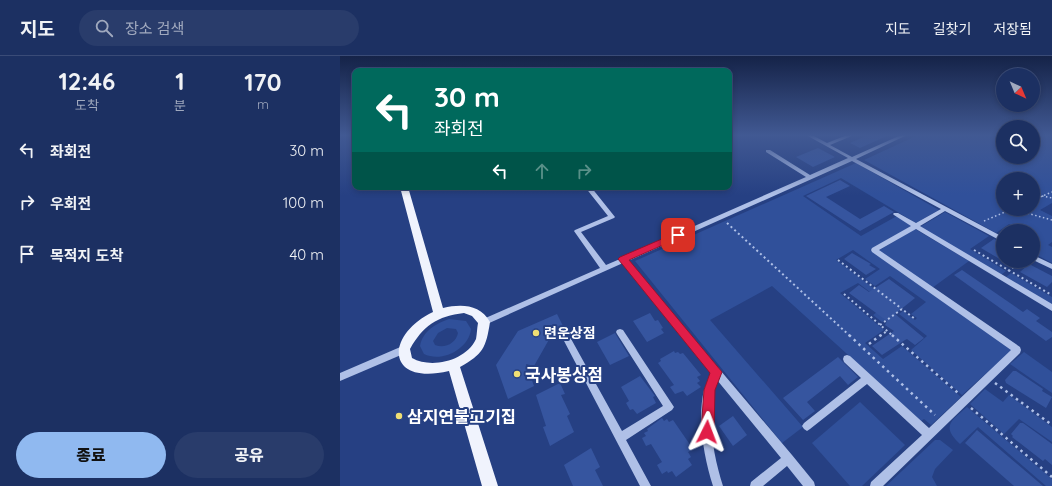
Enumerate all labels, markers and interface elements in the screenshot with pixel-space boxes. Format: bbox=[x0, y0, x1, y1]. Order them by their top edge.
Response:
search box bbox=[79, 10, 359, 46]
text: 지도 bbox=[20, 17, 55, 41]
icon: search bbox=[93, 17, 115, 39]
text: 장소 검색 bbox=[125, 19, 184, 38]
text: 지도 bbox=[885, 20, 911, 38]
text: 길찾기 bbox=[933, 20, 971, 38]
text: 저장됨 bbox=[993, 20, 1032, 38]
text: 12:46 bbox=[58, 66, 115, 96]
text: 1 bbox=[175, 66, 185, 96]
text: 170 bbox=[244, 67, 282, 97]
north arrow bbox=[996, 68, 1040, 112]
map controls bbox=[996, 68, 1040, 268]
text: 30 m bbox=[434, 79, 500, 114]
icon: left bbox=[368, 84, 420, 136]
text: m bbox=[257, 96, 269, 112]
text: 도착 bbox=[75, 97, 99, 113]
text: 분 bbox=[174, 97, 186, 113]
text: 좌회전 bbox=[434, 117, 484, 140]
button: search bbox=[996, 120, 1040, 164]
icon: left bbox=[16, 139, 38, 161]
text: 30 m bbox=[289, 141, 324, 160]
text: 좌회전 bbox=[50, 142, 91, 161]
icon: left bbox=[489, 160, 511, 182]
icon: ahead bbox=[531, 160, 553, 182]
icon: right bbox=[573, 160, 595, 182]
button: + bbox=[996, 172, 1040, 216]
icon: right bbox=[16, 191, 38, 213]
text: 100 m bbox=[283, 193, 324, 212]
text: 우회전 bbox=[50, 194, 91, 213]
pin bbox=[661, 218, 695, 252]
icon: arrive bbox=[667, 224, 689, 246]
button: − bbox=[996, 224, 1040, 268]
icon: arrive bbox=[16, 243, 38, 265]
text: 40 m bbox=[289, 245, 324, 264]
text: 목적지 도착 bbox=[50, 246, 123, 265]
place label: 련운상점 bbox=[544, 324, 596, 342]
marker: 련운상점 bbox=[531, 328, 541, 338]
place label: 국사봉상점 bbox=[525, 364, 603, 385]
marker: 국사봉상점 bbox=[512, 369, 522, 379]
place label: 삼지연불고기집 bbox=[407, 406, 516, 427]
marker: 삼지연불고기집 bbox=[394, 411, 404, 421]
position arrow bbox=[686, 411, 728, 453]
button: 종료 bbox=[16, 432, 166, 478]
button: 공유 bbox=[174, 432, 324, 478]

